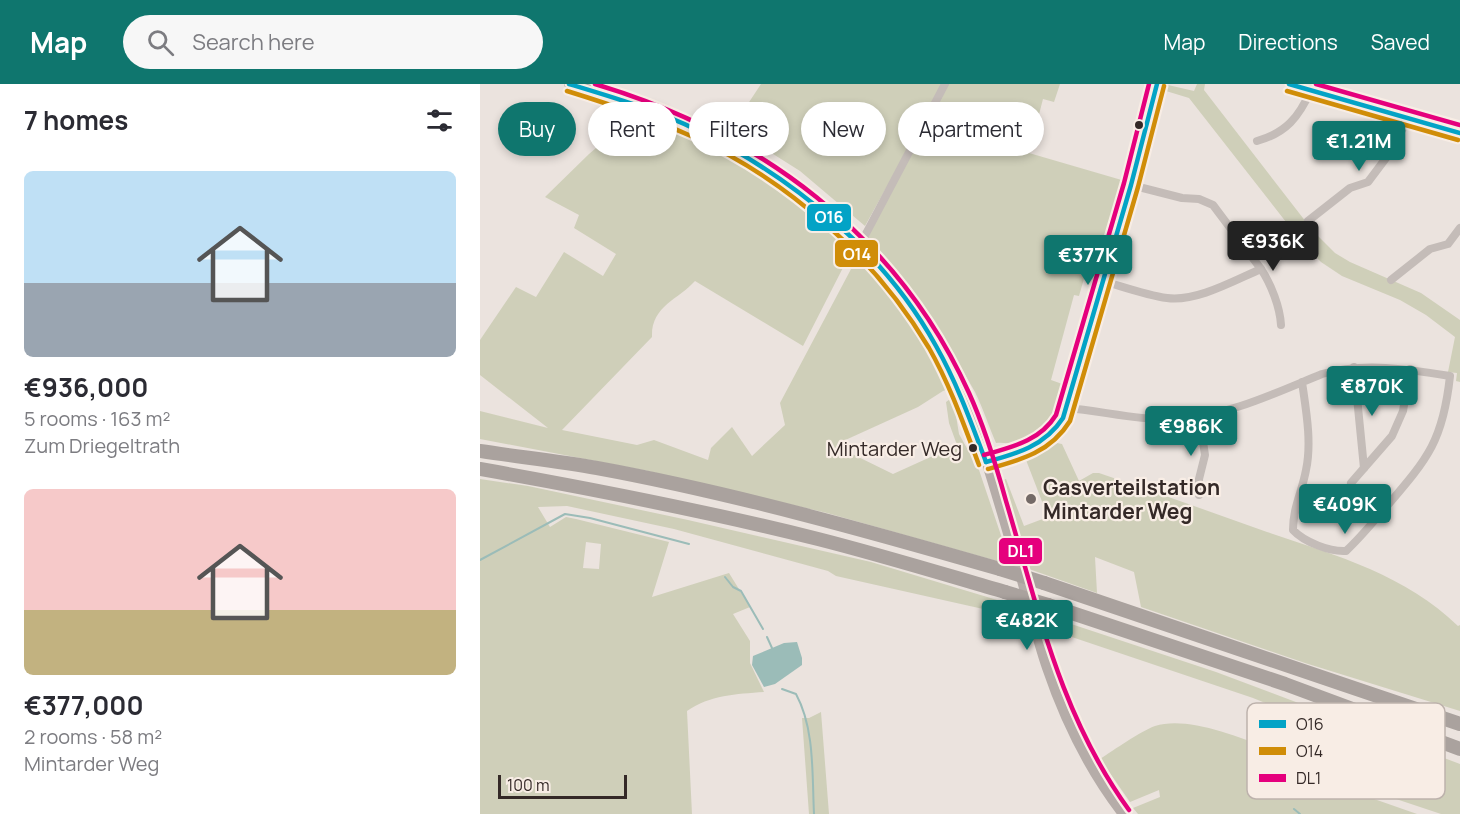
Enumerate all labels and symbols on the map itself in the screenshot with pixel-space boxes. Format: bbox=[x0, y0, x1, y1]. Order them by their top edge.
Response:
unlabelled marker bbox=[1133, 119, 1145, 131]
pin: €1.21M bbox=[1310, 121, 1408, 172]
line badge: O16 bbox=[806, 203, 852, 232]
text: O16 bbox=[815, 206, 844, 228]
pin: €936K bbox=[1231, 221, 1315, 272]
pin: €377K bbox=[1046, 235, 1130, 286]
line badge: O14 bbox=[834, 239, 879, 268]
text: O14 bbox=[843, 243, 871, 265]
pin: €870K bbox=[1330, 366, 1414, 417]
pin: €986K bbox=[1149, 406, 1233, 457]
place label: Mintarder Weg bbox=[827, 435, 962, 462]
marker: Mintarder Weg bbox=[967, 442, 979, 454]
place label: Gasverteilstation Mintarder Weg bbox=[1043, 473, 1220, 525]
pin: €409K bbox=[1303, 484, 1387, 535]
marker: Gasverteilstation Mintarder Weg bbox=[1024, 492, 1038, 506]
line badge: DL1 bbox=[998, 537, 1043, 565]
text: DL1 bbox=[1008, 540, 1034, 562]
pin: €482K bbox=[985, 600, 1069, 651]
legend bbox=[1247, 703, 1445, 799]
text: O16 bbox=[1296, 713, 1324, 735]
text: O14 bbox=[1296, 740, 1323, 762]
text: DL1 bbox=[1296, 767, 1321, 789]
scale bar bbox=[498, 772, 627, 800]

